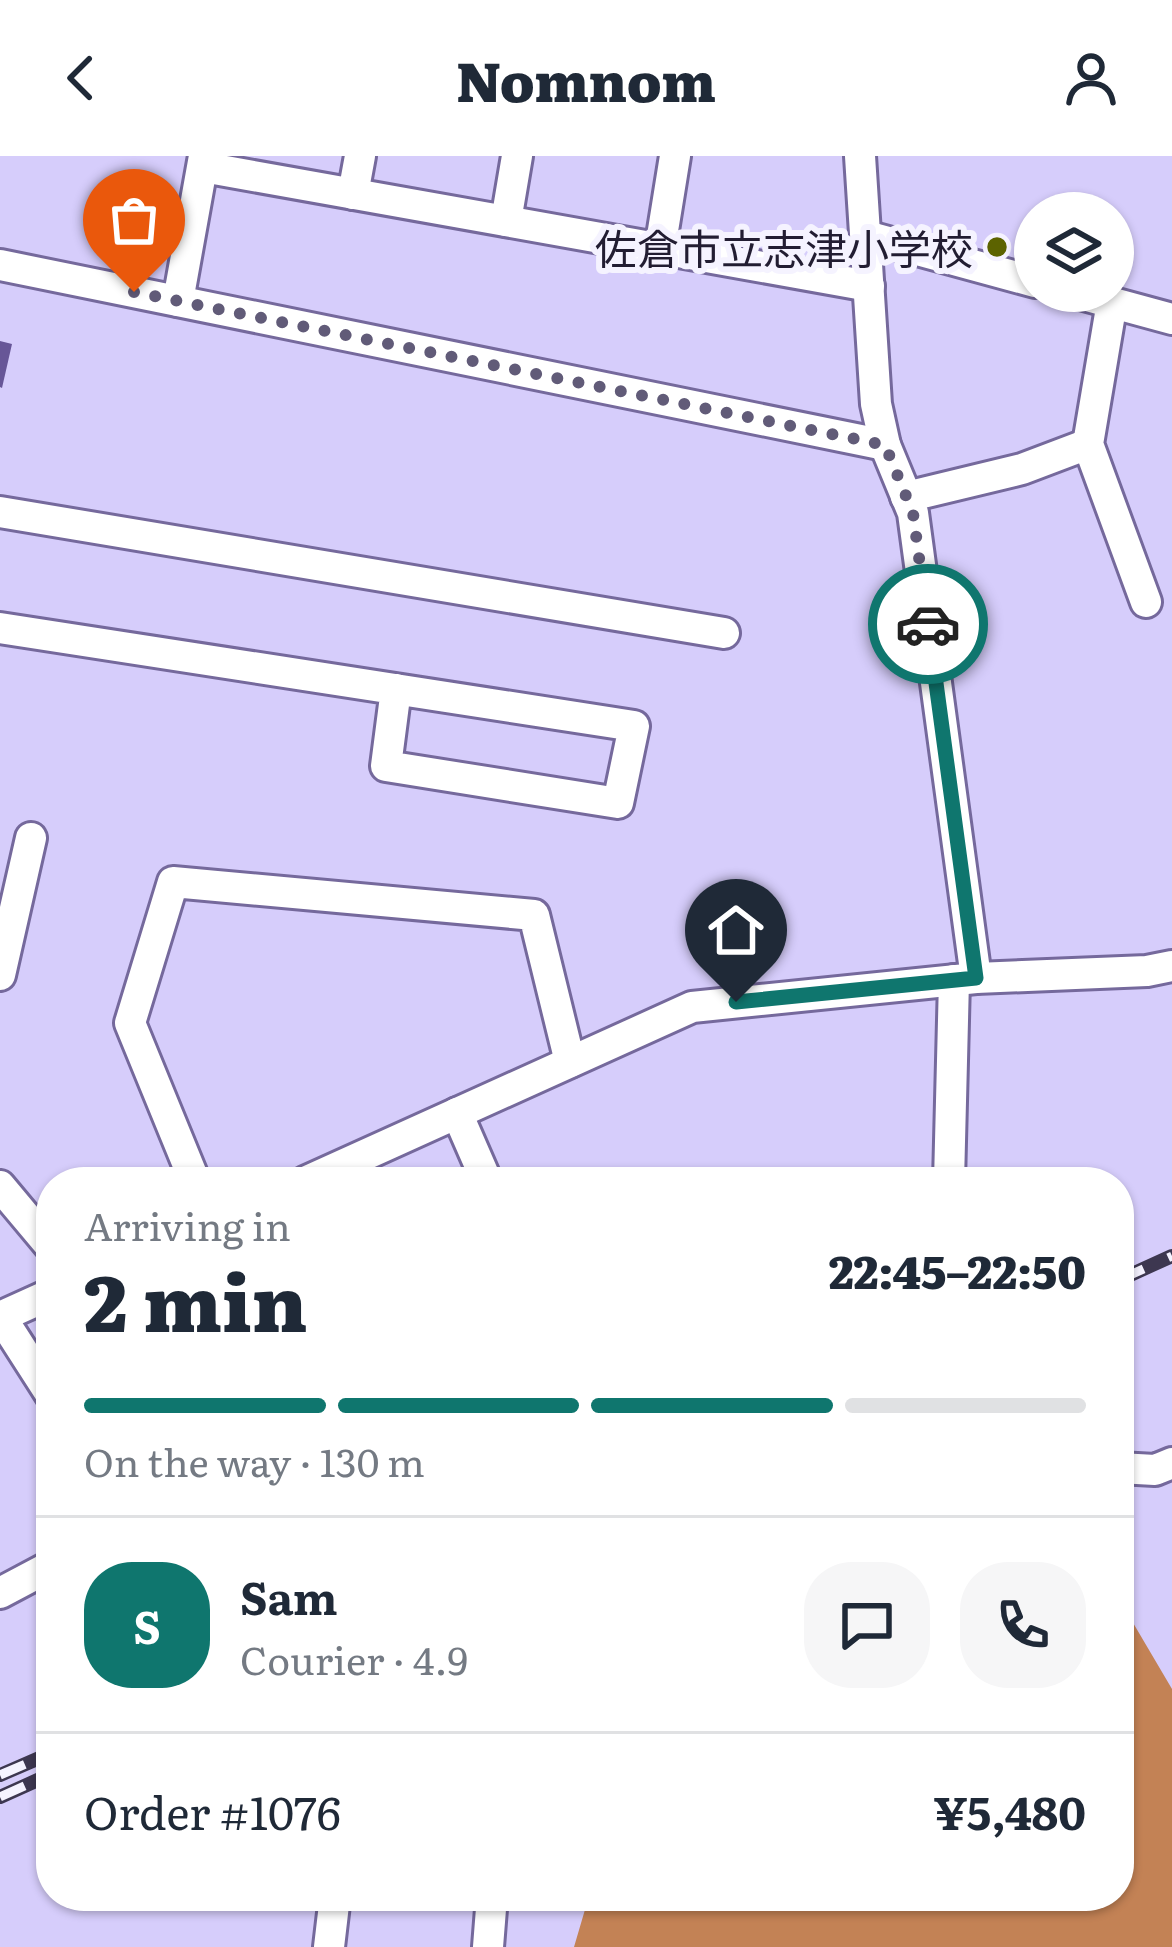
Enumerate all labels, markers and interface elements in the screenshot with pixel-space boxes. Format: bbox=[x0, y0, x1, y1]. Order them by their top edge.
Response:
text: Nomnom bbox=[456, 38, 716, 119]
icon: back bbox=[48, 45, 114, 111]
icon: person bbox=[1058, 45, 1124, 111]
pin bbox=[83, 169, 185, 292]
icon: bag bbox=[101, 187, 167, 253]
map controls bbox=[1014, 192, 1134, 312]
button: layers bbox=[1014, 192, 1134, 312]
place label: 佐倉市立志津小学校 bbox=[595, 216, 973, 278]
marker: 佐倉市立志津小学校 bbox=[984, 234, 1010, 260]
courier bbox=[868, 564, 988, 684]
icon: car bbox=[895, 591, 961, 657]
pin bbox=[685, 879, 787, 1002]
icon: home bbox=[703, 897, 769, 963]
text: Arriving in bbox=[84, 1195, 291, 1253]
text: 22:45–22:50 bbox=[829, 1236, 1086, 1303]
text: 2 min bbox=[84, 1240, 307, 1356]
text: On the way · 130 m bbox=[84, 1431, 425, 1489]
text: Sam bbox=[240, 1562, 338, 1629]
button: chat bbox=[804, 1562, 930, 1688]
button: phone bbox=[960, 1562, 1086, 1688]
text: S bbox=[133, 1591, 161, 1658]
text: Courier · 4.9 bbox=[240, 1629, 468, 1687]
text: Order #1076 bbox=[84, 1777, 341, 1844]
text: ¥5,480 bbox=[933, 1777, 1086, 1844]

